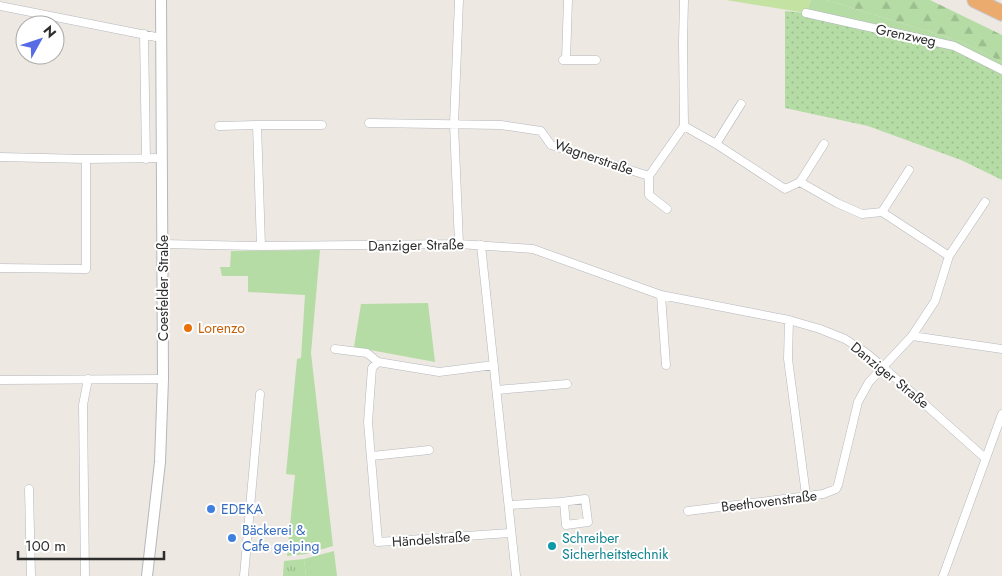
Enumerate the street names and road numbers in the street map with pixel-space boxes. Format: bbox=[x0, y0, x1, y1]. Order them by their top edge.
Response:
street label: Grenzweg bbox=[874, 19, 938, 51]
street label: Wagnerstraße bbox=[552, 134, 636, 180]
street label: Danziger Straße bbox=[368, 234, 464, 256]
street label: Coesfelder Straße bbox=[153, 235, 173, 341]
street label: Danziger Straße bbox=[847, 337, 933, 413]
street label: Beethovenstraße bbox=[720, 485, 818, 517]
street label: Händelstraße bbox=[391, 526, 471, 552]

